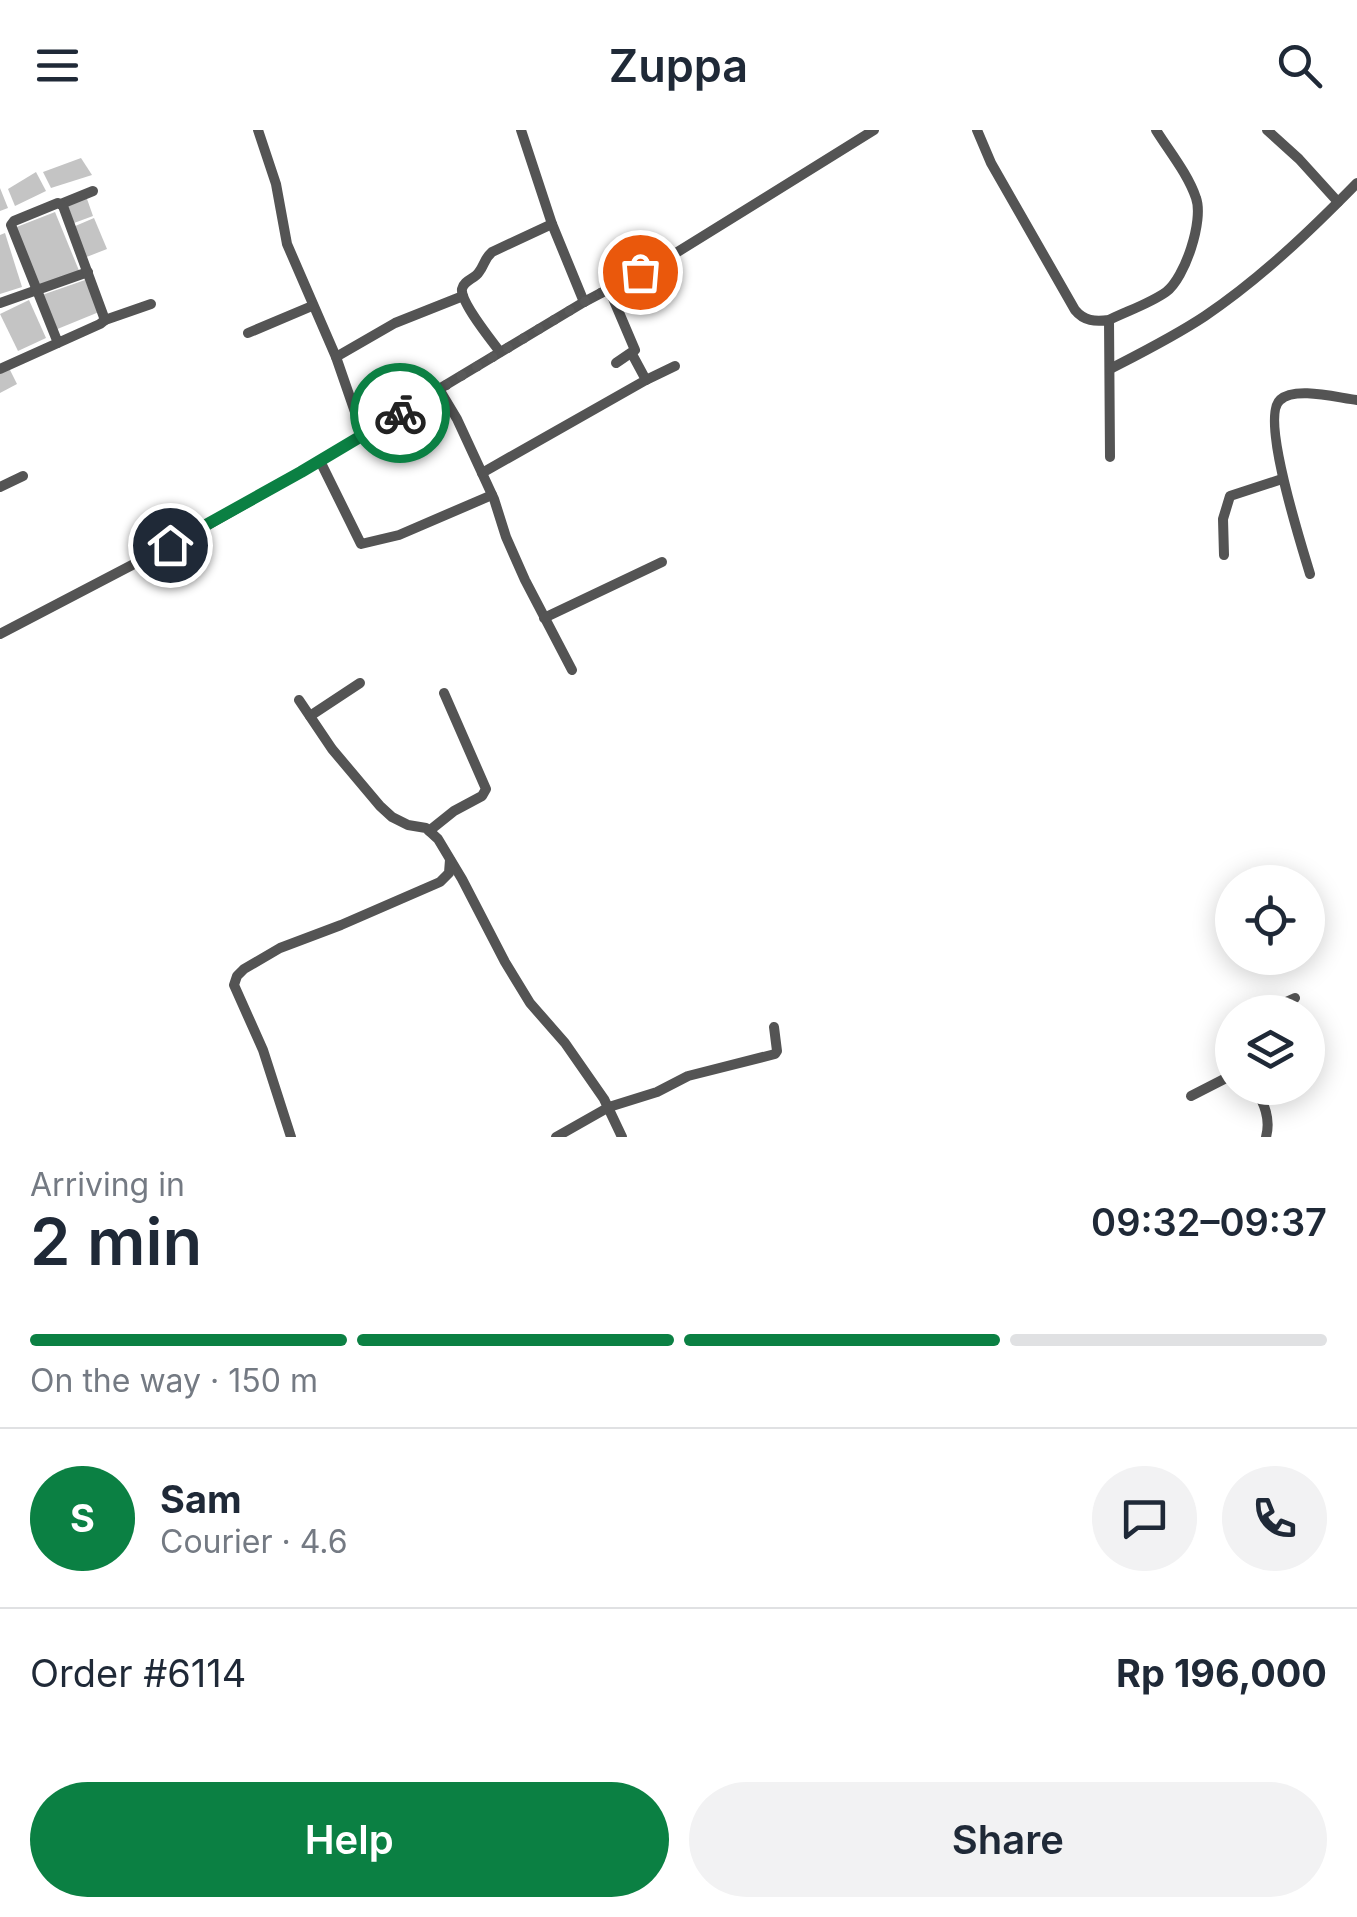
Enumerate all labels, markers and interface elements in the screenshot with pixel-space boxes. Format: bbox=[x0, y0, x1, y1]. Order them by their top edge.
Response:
icon: menu bbox=[30, 38, 85, 93]
text: Zuppa bbox=[609, 38, 748, 93]
icon: search bbox=[1272, 38, 1327, 93]
pin bbox=[598, 230, 683, 315]
icon: bag bbox=[613, 245, 668, 300]
courier bbox=[350, 363, 450, 463]
icon: bike bbox=[373, 386, 428, 441]
pin bbox=[128, 503, 213, 588]
icon: home bbox=[143, 518, 198, 573]
map controls bbox=[1215, 865, 1325, 1105]
button: locate bbox=[1215, 865, 1325, 975]
button: layers bbox=[1215, 995, 1325, 1105]
text: Arriving in bbox=[30, 1165, 185, 1204]
text: 09:32–09:37 bbox=[1091, 1199, 1327, 1245]
text: 2 min bbox=[30, 1202, 202, 1281]
text: On the way · 150 m bbox=[30, 1361, 318, 1400]
button: chat bbox=[1092, 1466, 1197, 1571]
button: phone bbox=[1222, 1466, 1327, 1571]
text: Sam bbox=[160, 1476, 242, 1522]
text: S bbox=[70, 1495, 95, 1541]
text: Courier · 4.6 bbox=[160, 1522, 348, 1561]
text: Order #6114 bbox=[30, 1650, 246, 1696]
text: Rp 196,000 bbox=[1116, 1650, 1327, 1696]
button: Help bbox=[30, 1782, 669, 1897]
button: Share bbox=[689, 1782, 1327, 1897]

